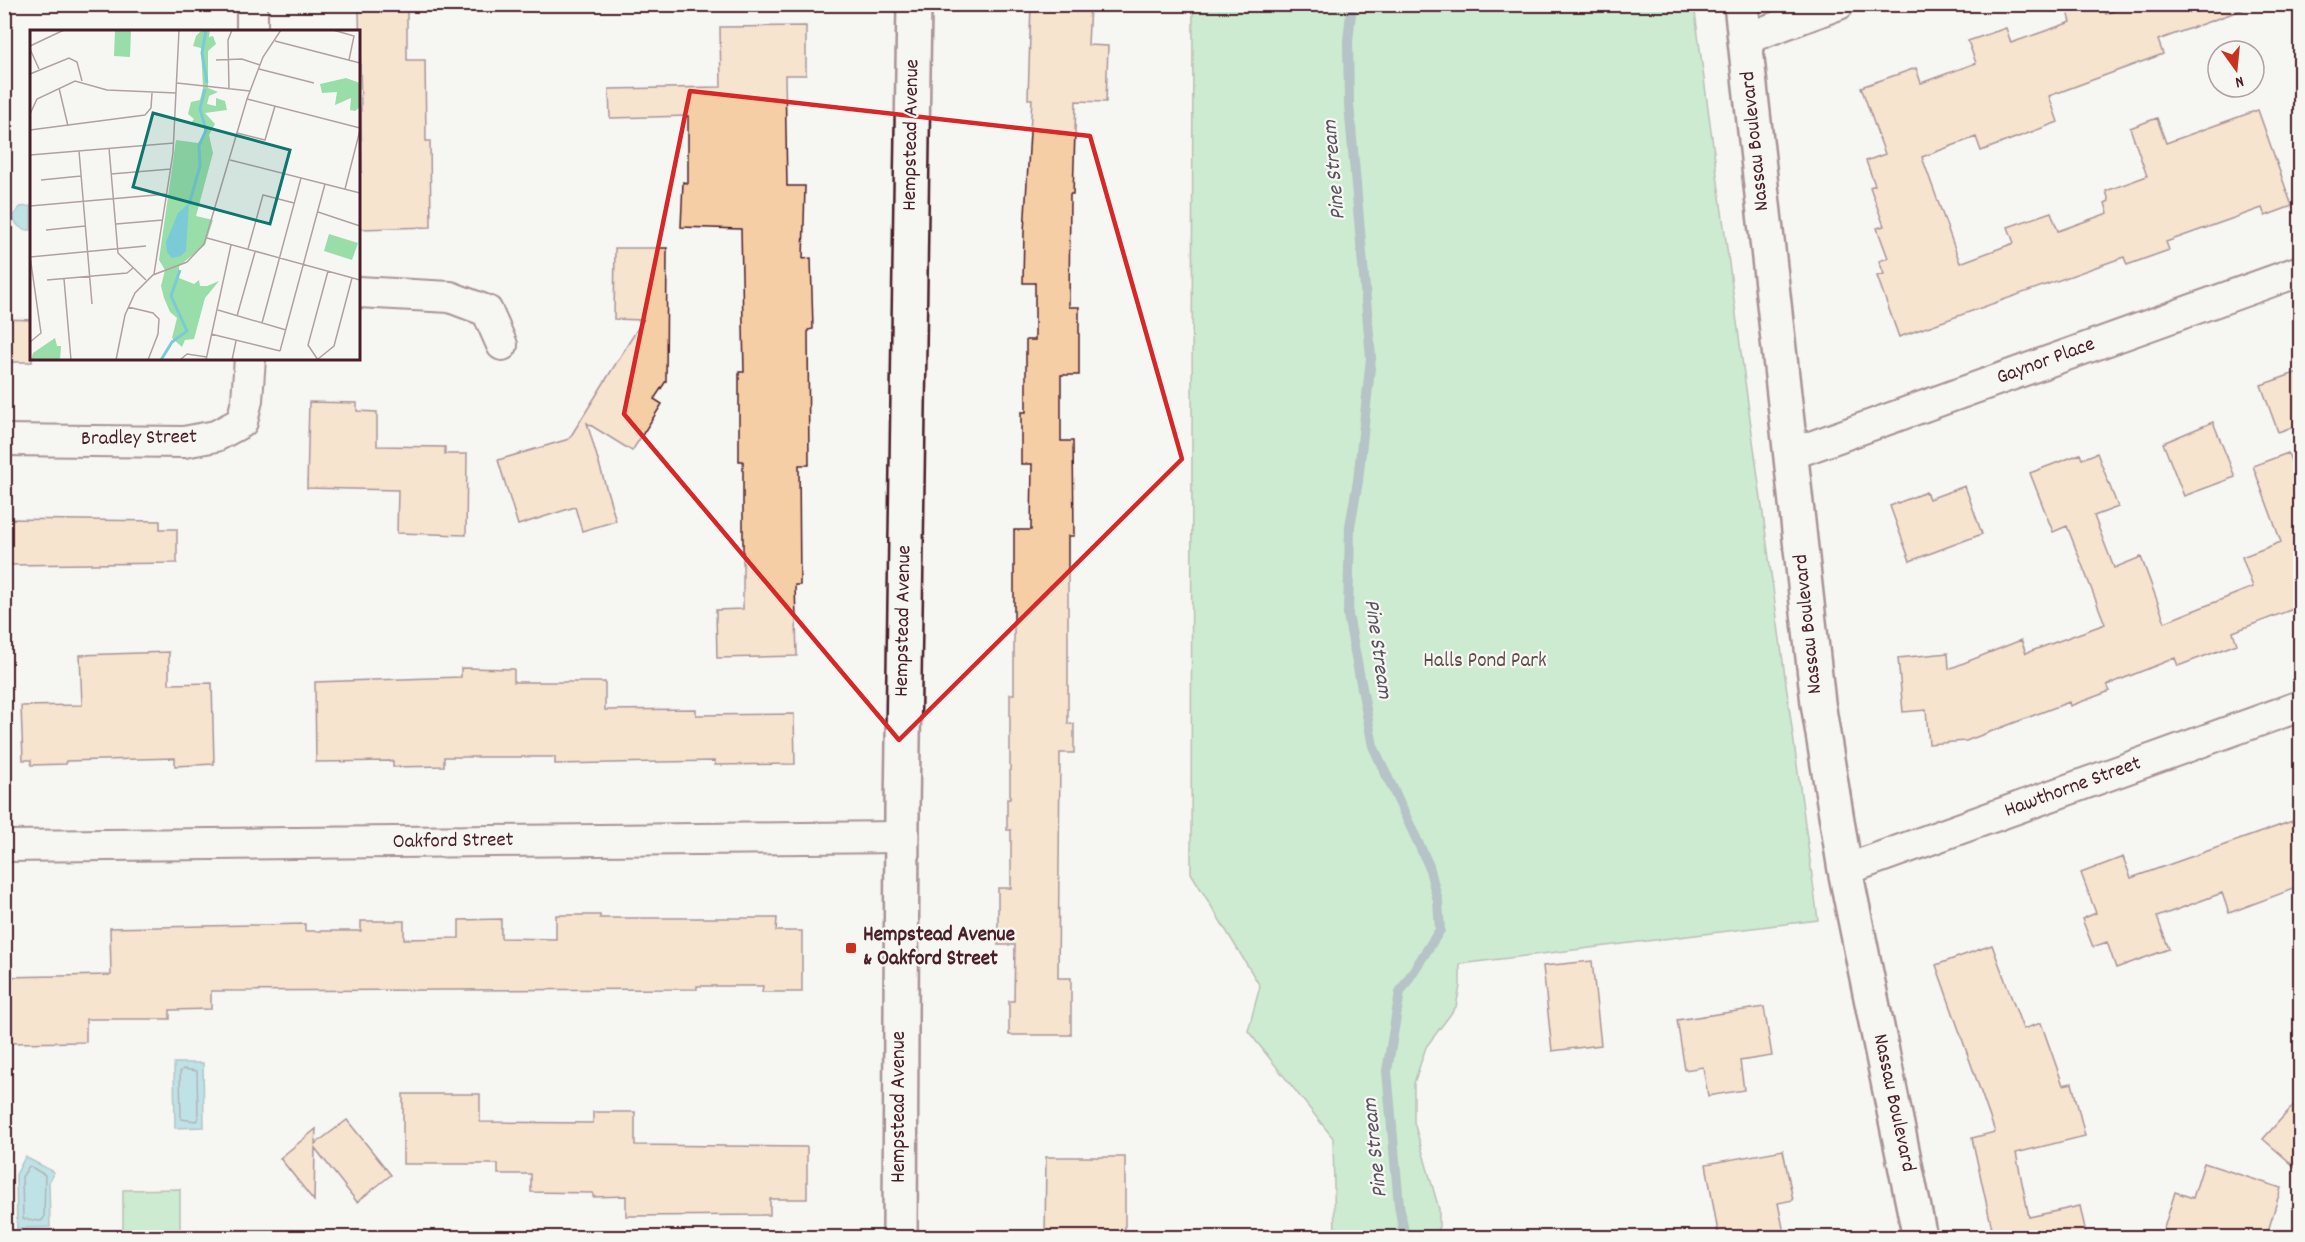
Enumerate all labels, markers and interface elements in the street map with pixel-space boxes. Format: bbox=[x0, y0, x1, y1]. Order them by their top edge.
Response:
inset map bbox=[30, 30, 360, 360]
north arrow bbox=[2206, 39, 2266, 99]
street label: Hempstead Avenue bbox=[896, 59, 928, 211]
text: N bbox=[2232, 69, 2246, 93]
street label: Nassau Boulevard bbox=[1734, 70, 1778, 212]
water label: Pine Stream bbox=[1315, 118, 1355, 221]
street label: Gaynor Place bbox=[1993, 330, 2099, 394]
street label: Bradley Street bbox=[81, 423, 198, 455]
street label: Hempstead Avenue bbox=[888, 545, 920, 697]
street label: Nassau Boulevard bbox=[1787, 553, 1831, 695]
water label: Pine Stream bbox=[1355, 597, 1399, 702]
park label: Halls Pond Park bbox=[1423, 647, 1547, 677]
street label: Hawthorne Street bbox=[2000, 749, 2146, 827]
street label: Oakford Street bbox=[392, 826, 514, 858]
place label: Hempstead Avenue & Oakford Street bbox=[863, 921, 1015, 975]
marker: Hempstead Avenue & Oakford Street bbox=[844, 941, 858, 955]
street label: Hempstead Avenue bbox=[885, 1031, 915, 1183]
street label: Nassau Boulevard bbox=[1864, 1031, 1922, 1175]
water label: Pine Stream bbox=[1355, 1096, 1397, 1199]

